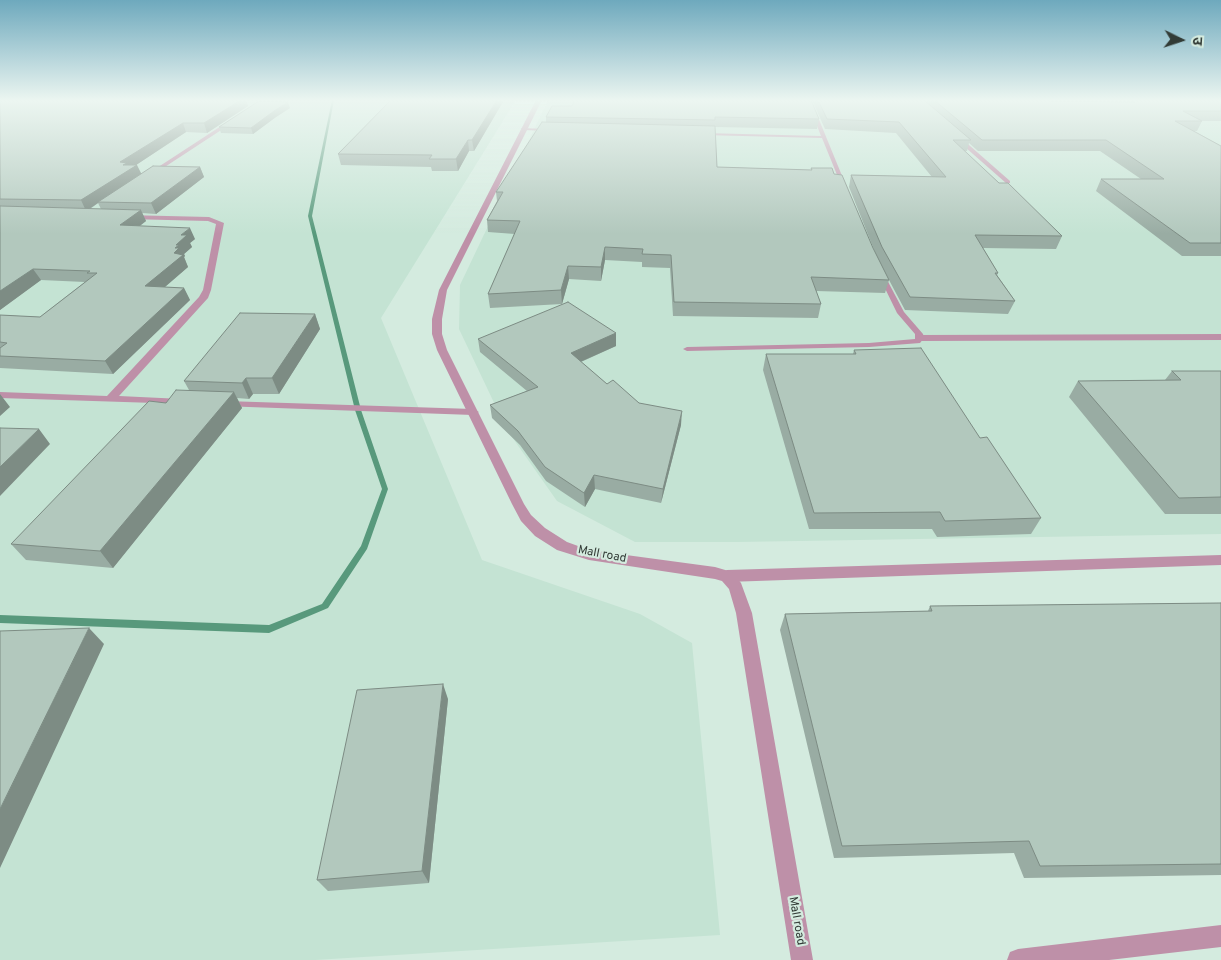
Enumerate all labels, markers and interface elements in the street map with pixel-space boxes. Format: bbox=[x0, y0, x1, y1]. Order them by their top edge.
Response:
north arrow bbox=[1156, 15, 1206, 65]
text: उ bbox=[1188, 36, 1205, 46]
street label: Mall road bbox=[576, 543, 628, 567]
street label: Mall road bbox=[785, 896, 807, 946]

